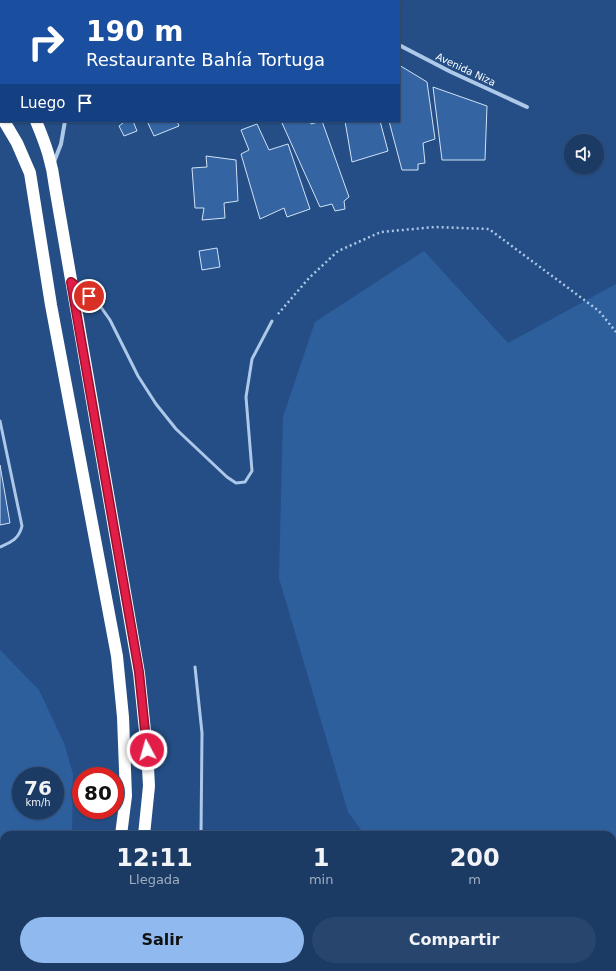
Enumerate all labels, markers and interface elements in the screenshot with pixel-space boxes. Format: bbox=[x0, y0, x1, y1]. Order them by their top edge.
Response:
text: 190 m bbox=[86, 15, 183, 48]
icon: right bbox=[20, 16, 72, 68]
text: Restaurante Bahía Tortuga bbox=[86, 49, 325, 70]
street label: Avenida Niza bbox=[434, 51, 497, 88]
icon: arrive bbox=[74, 92, 96, 114]
text: Luego bbox=[20, 94, 66, 112]
map controls bbox=[564, 134, 604, 174]
button: sound bbox=[564, 134, 604, 174]
pin bbox=[72, 279, 106, 313]
icon: arrive bbox=[78, 285, 100, 307]
position arrow bbox=[126, 729, 168, 771]
speed limit sign: 80 bbox=[72, 767, 124, 819]
text: 76 bbox=[24, 776, 52, 800]
text: km/h bbox=[25, 797, 51, 808]
text: 12:11 bbox=[116, 844, 193, 872]
text: 1 bbox=[313, 844, 329, 872]
text: 200 bbox=[450, 844, 500, 872]
text: Llegada bbox=[129, 872, 180, 887]
text: min bbox=[309, 872, 333, 887]
text: m bbox=[468, 872, 481, 887]
button: Salir bbox=[20, 917, 304, 963]
button: Compartir bbox=[312, 917, 596, 963]

